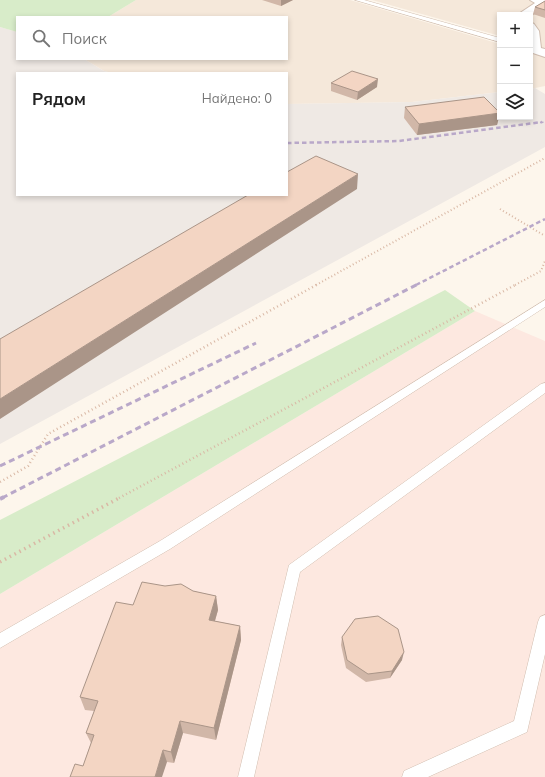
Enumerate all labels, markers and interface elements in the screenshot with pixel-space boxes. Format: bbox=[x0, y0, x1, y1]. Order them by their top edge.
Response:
map controls bbox=[497, 12, 533, 120]
button: + bbox=[497, 12, 533, 48]
search box bbox=[16, 16, 288, 60]
icon: search bbox=[30, 27, 52, 49]
text: Поиск bbox=[62, 29, 107, 48]
button: − bbox=[497, 48, 533, 84]
button: layers bbox=[497, 84, 533, 120]
text: Рядом bbox=[32, 88, 86, 109]
text: Найдено: 0 bbox=[202, 90, 272, 106]

